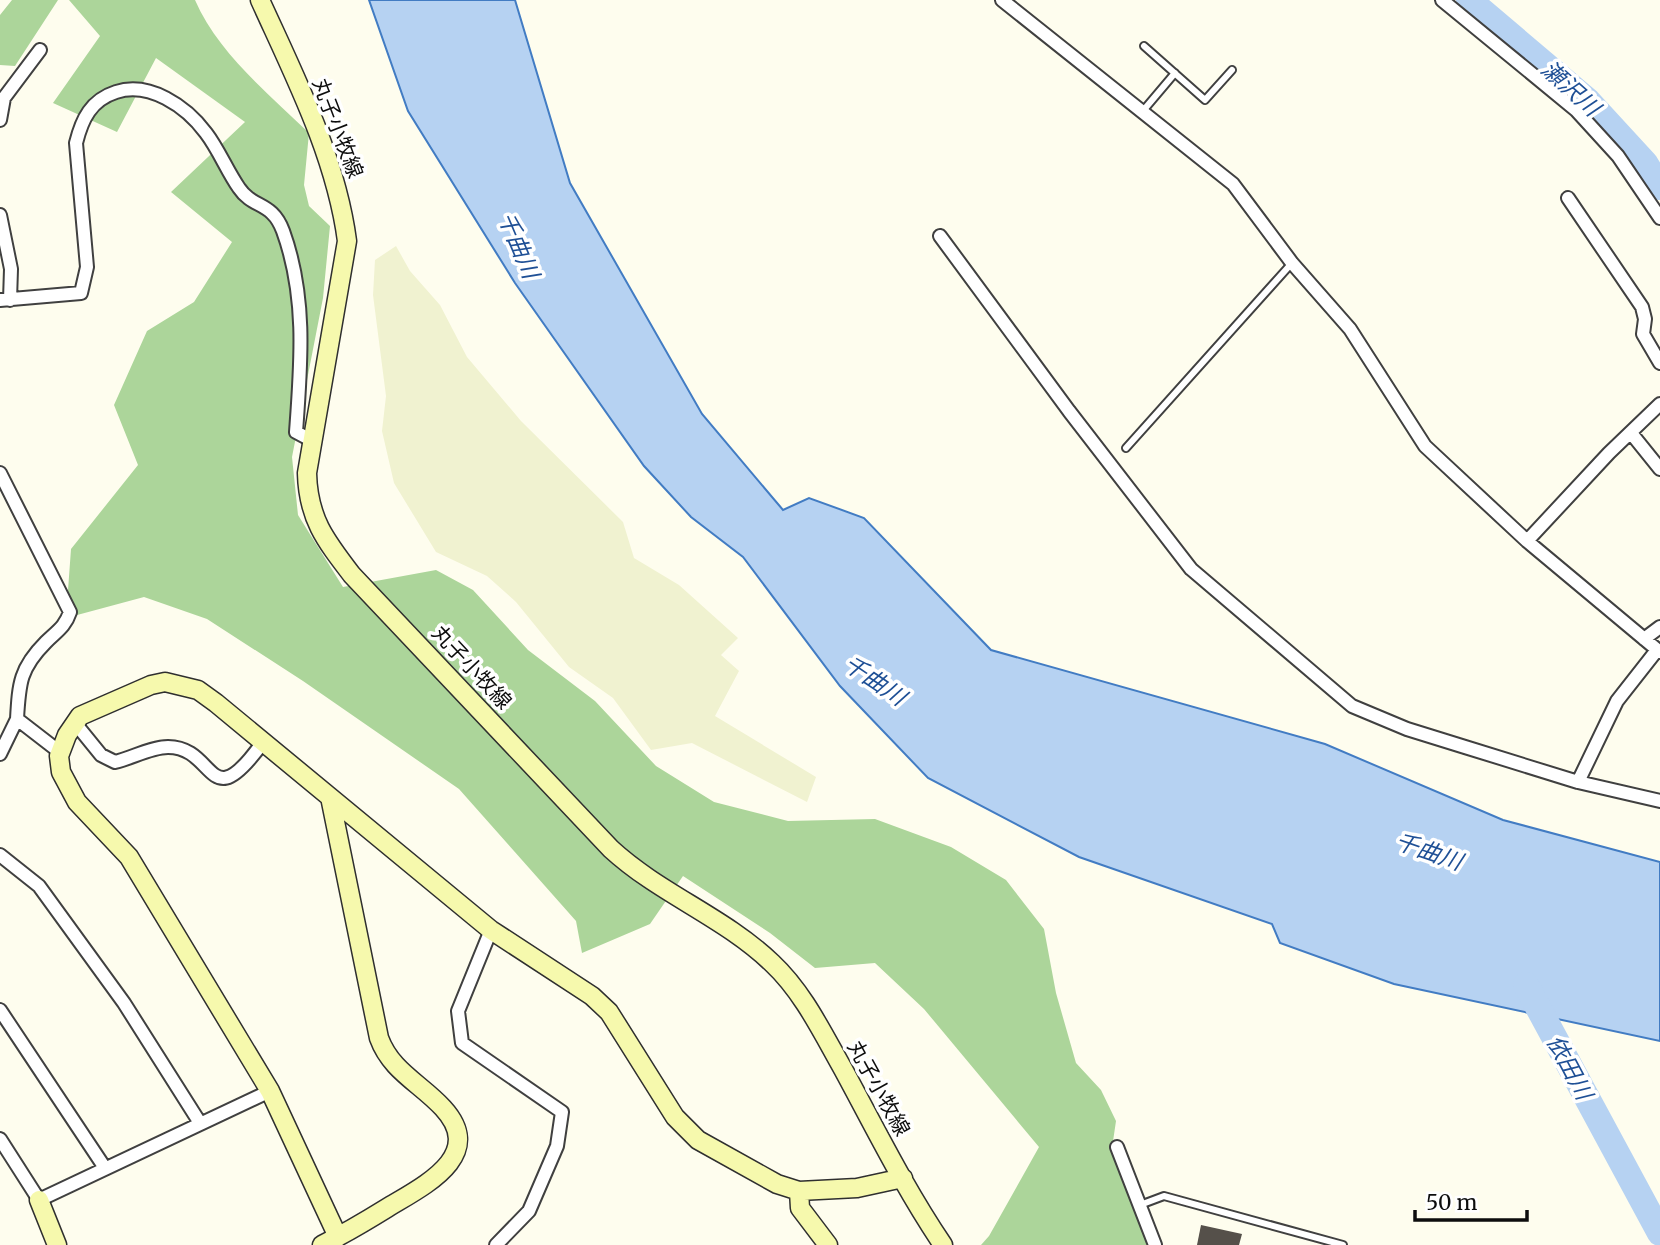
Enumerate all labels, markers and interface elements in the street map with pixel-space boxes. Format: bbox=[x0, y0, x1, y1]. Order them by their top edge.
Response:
water label: 瀬沢川 bbox=[1536, 54, 1609, 124]
street label: 丸子小牧線 bbox=[307, 74, 369, 182]
water label: 千曲川 bbox=[492, 208, 547, 285]
street label: 丸子小牧線 bbox=[426, 619, 518, 715]
water label: 千曲川 bbox=[838, 649, 914, 713]
water label: 千曲川 bbox=[1392, 826, 1469, 877]
water label: 依田川 bbox=[1541, 1030, 1600, 1107]
street label: 丸子小牧線 bbox=[842, 1036, 916, 1140]
scale bar bbox=[1415, 1178, 1527, 1222]
text: 50 m bbox=[1426, 1189, 1477, 1216]

